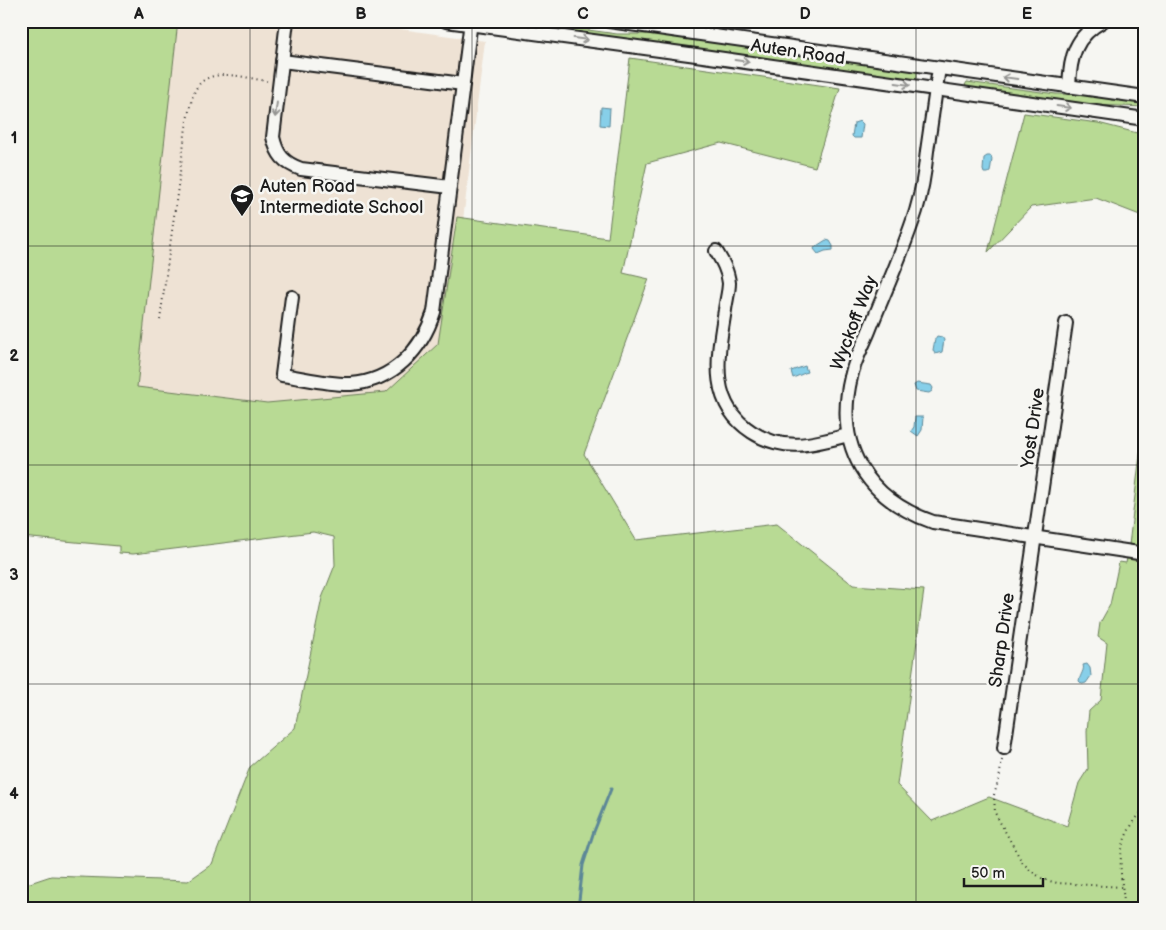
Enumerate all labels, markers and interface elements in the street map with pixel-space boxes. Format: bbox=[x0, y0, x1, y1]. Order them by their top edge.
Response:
text: A bbox=[133, 5, 144, 24]
text: B bbox=[355, 5, 367, 24]
text: C bbox=[577, 5, 589, 24]
text: D bbox=[799, 5, 811, 24]
text: E bbox=[1022, 5, 1032, 24]
one-way arrow bbox=[573, 34, 589, 44]
street label: Auten Road bbox=[749, 35, 847, 69]
one-way arrow bbox=[734, 57, 750, 67]
one-way arrow bbox=[1002, 73, 1018, 83]
one-way arrow bbox=[895, 79, 911, 89]
one-way arrow bbox=[271, 101, 281, 117]
one-way arrow bbox=[1055, 102, 1071, 112]
text: 1 bbox=[11, 129, 17, 148]
place label: Auten Road Intermediate School bbox=[260, 176, 423, 218]
school or university icon: Auten Road Intermediate School bbox=[229, 183, 255, 217]
street label: Wyckoff Way bbox=[826, 272, 882, 373]
text: 2 bbox=[9, 347, 19, 366]
street label: Yost Drive bbox=[1017, 386, 1049, 470]
text: 3 bbox=[9, 566, 19, 585]
street label: Sharp Drive bbox=[985, 591, 1019, 689]
text: 4 bbox=[9, 785, 19, 804]
scale bar bbox=[964, 855, 1042, 887]
text: 50 m bbox=[971, 864, 1005, 883]

